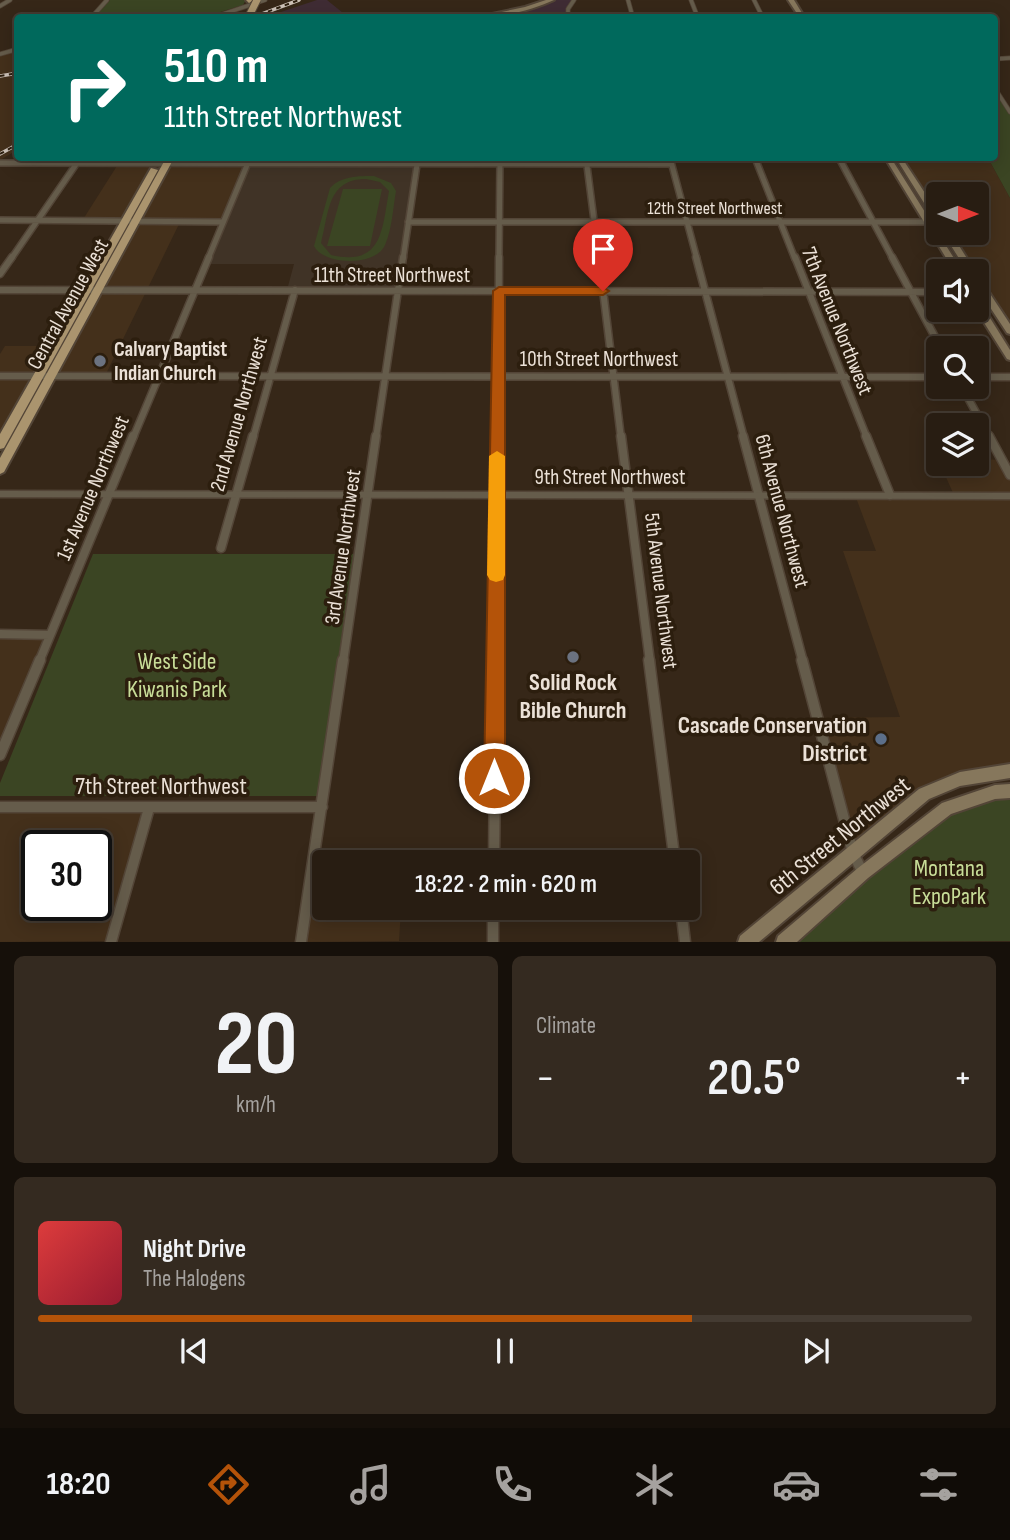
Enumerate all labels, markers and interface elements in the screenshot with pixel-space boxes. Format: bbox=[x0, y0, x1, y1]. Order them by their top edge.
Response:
text: 510 m bbox=[164, 38, 268, 97]
icon: right bbox=[49, 42, 140, 133]
text: 11th Street Northwest bbox=[164, 98, 402, 137]
north arrow bbox=[926, 182, 989, 245]
map controls bbox=[926, 182, 989, 476]
street label: 12th Street Northwest bbox=[647, 198, 783, 219]
pin bbox=[573, 219, 633, 291]
icon: arrive bbox=[584, 230, 622, 268]
street label: Central Avenue West bbox=[22, 234, 114, 374]
street label: 7th Avenue Northwest bbox=[796, 243, 878, 399]
button: sound bbox=[926, 259, 989, 322]
street label: 11th Street Northwest bbox=[314, 263, 470, 288]
street label: 2nd Avenue Northwest bbox=[205, 334, 273, 494]
button: search bbox=[926, 336, 989, 399]
place label: Calvary Baptist Indian Church bbox=[114, 337, 227, 386]
street label: 10th Street Northwest bbox=[520, 347, 678, 372]
marker: Calvary Baptist Indian Church bbox=[92, 353, 108, 369]
street label: 1st Avenue Northwest bbox=[51, 412, 135, 564]
button: layers bbox=[926, 413, 989, 476]
street label: 6th Avenue Northwest bbox=[750, 432, 814, 590]
street label: 9th Street Northwest bbox=[534, 465, 686, 490]
street label: 3rd Avenue Northwest bbox=[320, 468, 366, 626]
street label: 5th Avenue Northwest bbox=[639, 512, 683, 670]
park label: West Side Kiwanis Park bbox=[127, 647, 227, 704]
marker: Solid Rock Bible Church bbox=[565, 649, 581, 665]
place label: Solid Rock Bible Church bbox=[520, 668, 627, 725]
place label: Cascade Conservation District bbox=[678, 711, 867, 768]
marker: Cascade Conservation District bbox=[873, 731, 889, 747]
position arrow bbox=[457, 741, 531, 815]
street label: 6th Street Northwest bbox=[764, 771, 916, 901]
street label: 7th Street Northwest bbox=[75, 772, 247, 801]
speed limit sign: 30 bbox=[21, 830, 112, 921]
park label: Montana ExpoPark bbox=[912, 854, 986, 911]
text: 18:22 · 2 min · 620 m bbox=[415, 869, 597, 900]
text: 20 bbox=[214, 991, 298, 1100]
text: Climate bbox=[536, 1012, 596, 1040]
text: 20.5° bbox=[707, 1047, 801, 1110]
text: − bbox=[536, 1056, 555, 1101]
text: + bbox=[953, 1056, 972, 1101]
text: km/h bbox=[236, 1091, 276, 1119]
text: Night Drive bbox=[143, 1234, 246, 1265]
text: The Halogens bbox=[143, 1265, 246, 1293]
icon: previous bbox=[175, 1332, 213, 1370]
icon: pause bbox=[486, 1332, 524, 1370]
icon: next bbox=[797, 1332, 835, 1370]
icon: directions bbox=[204, 1460, 253, 1509]
icon: music bbox=[346, 1460, 395, 1509]
icon: phone bbox=[488, 1460, 537, 1509]
icon: climate bbox=[630, 1460, 679, 1509]
icon: car bbox=[772, 1460, 821, 1509]
icon: filters bbox=[914, 1460, 963, 1509]
text: 18:20 bbox=[47, 1465, 111, 1504]

